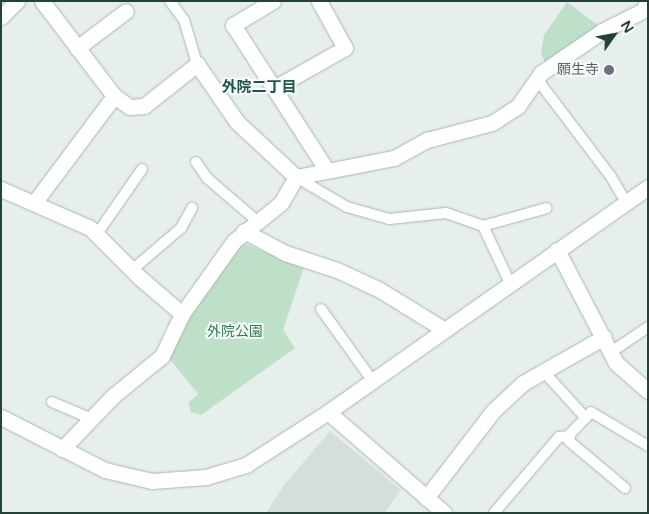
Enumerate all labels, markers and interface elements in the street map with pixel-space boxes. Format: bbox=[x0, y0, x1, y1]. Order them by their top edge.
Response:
north arrow bbox=[589, 10, 639, 60]
text: N bbox=[617, 18, 637, 36]
place label: 願生寺 bbox=[557, 62, 599, 78]
marker: 願生寺 bbox=[603, 64, 615, 76]
district label: 外院二丁目 bbox=[222, 79, 296, 97]
park label: 外院公園 bbox=[207, 324, 263, 340]

